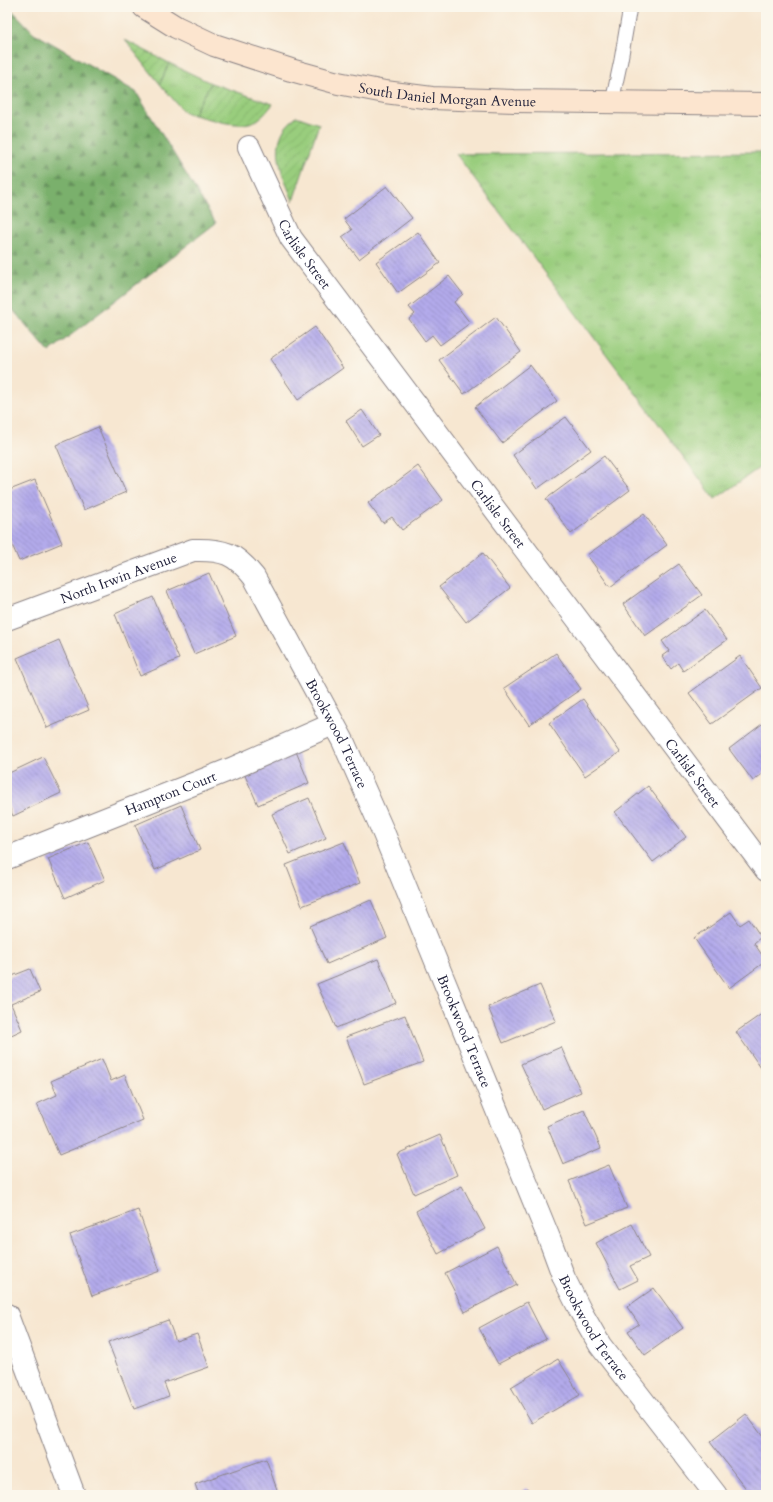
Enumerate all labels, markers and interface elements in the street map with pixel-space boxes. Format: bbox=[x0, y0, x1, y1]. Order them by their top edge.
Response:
street label: South Daniel Morgan Avenue bbox=[357, 78, 536, 111]
street label: Carlisle Street bbox=[274, 216, 335, 294]
street label: Carlisle Street bbox=[466, 476, 530, 553]
street label: North Irwin Avenue bbox=[58, 548, 180, 608]
street label: Brookwood Terrace bbox=[301, 675, 372, 792]
street label: Carlisle Street bbox=[660, 735, 725, 812]
street label: Hampton Court bbox=[122, 767, 220, 820]
street label: Brookwood Terrace bbox=[432, 972, 496, 1091]
street label: Brookwood Terrace bbox=[554, 1272, 633, 1384]

